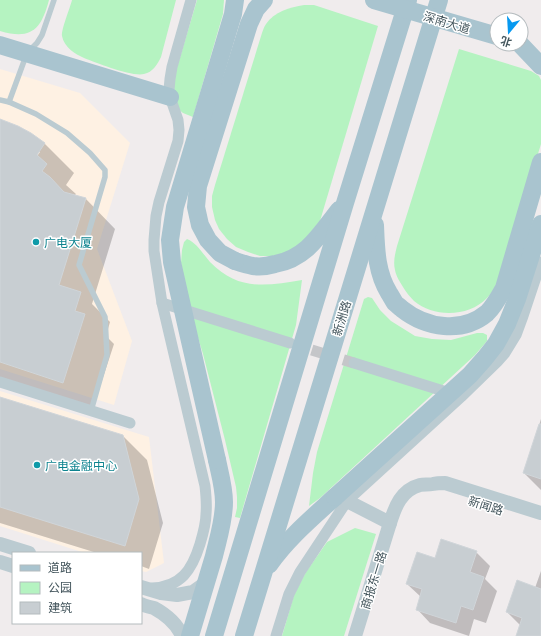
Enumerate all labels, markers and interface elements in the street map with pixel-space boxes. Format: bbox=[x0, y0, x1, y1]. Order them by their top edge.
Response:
street label: 深南大道 bbox=[422, 8, 472, 36]
north arrow bbox=[489, 12, 529, 52]
text: 北 bbox=[499, 34, 513, 50]
place label: 广电大厦 bbox=[44, 235, 92, 249]
marker: 广电大厦 bbox=[31, 237, 41, 247]
street label: 新洲路 bbox=[329, 299, 353, 337]
place label: 广电金融中心 bbox=[45, 458, 117, 472]
marker: 广电金融中心 bbox=[32, 460, 42, 470]
street label: 新闻路 bbox=[467, 493, 505, 517]
street label: 商报东一路 bbox=[358, 549, 388, 611]
legend bbox=[12, 552, 142, 624]
text: 道路 bbox=[48, 560, 72, 574]
text: 公园 bbox=[48, 580, 72, 594]
text: 建筑 bbox=[48, 600, 72, 614]

